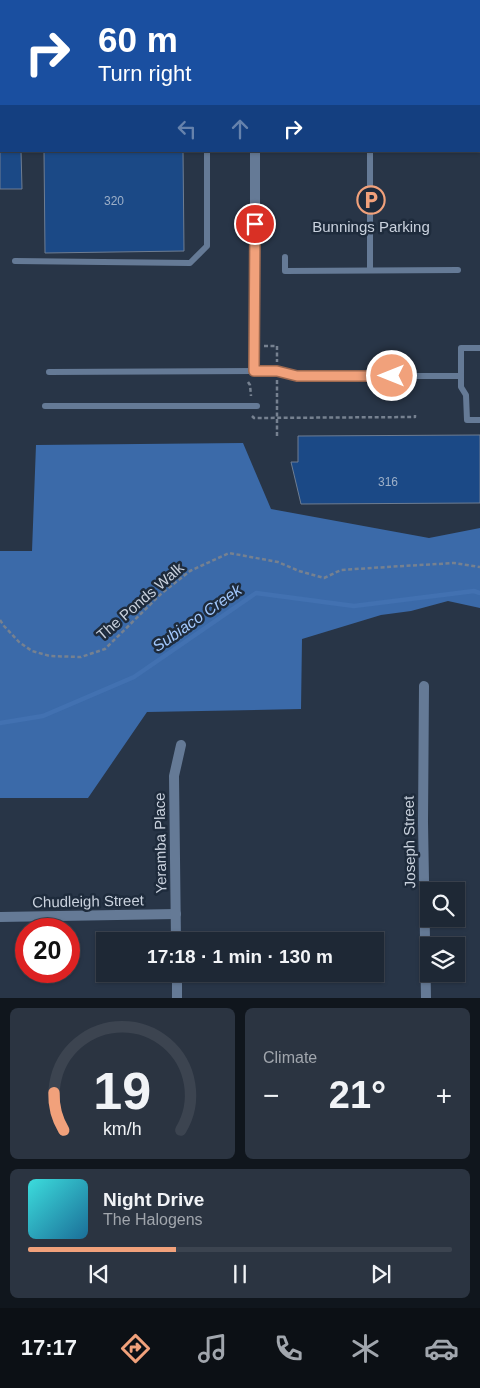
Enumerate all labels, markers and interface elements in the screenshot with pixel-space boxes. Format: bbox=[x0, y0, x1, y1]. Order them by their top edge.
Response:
icon: right bbox=[15, 20, 80, 85]
text: 60 m bbox=[98, 20, 178, 59]
text: Turn right bbox=[98, 61, 191, 86]
icon: left bbox=[173, 115, 201, 143]
icon: ahead bbox=[226, 115, 254, 143]
icon: right bbox=[279, 115, 307, 143]
parking icon: Bunnings Parking bbox=[356, 185, 386, 215]
house number: 320 bbox=[104, 194, 124, 208]
pin bbox=[234, 203, 276, 245]
icon: arrive bbox=[241, 210, 269, 238]
place label: Bunnings Parking bbox=[312, 218, 430, 235]
position arrow bbox=[365, 349, 417, 401]
house number: 316 bbox=[378, 475, 398, 489]
street label: The Ponds Walk bbox=[93, 558, 187, 643]
water label: Subiaco Creek bbox=[149, 580, 246, 655]
street label: Yeramba Place bbox=[151, 792, 169, 894]
street label: Joseph Street bbox=[400, 795, 418, 888]
map controls bbox=[420, 882, 465, 982]
button: search bbox=[420, 882, 465, 927]
street label: Chudleigh Street bbox=[32, 892, 145, 910]
speed limit sign: 20 bbox=[15, 918, 80, 983]
button: layers bbox=[420, 937, 465, 982]
text: 17:18 · 1 min · 130 m bbox=[147, 946, 333, 967]
text: Climate bbox=[263, 1049, 317, 1066]
text: 19 bbox=[94, 1062, 151, 1120]
text: 21° bbox=[329, 1074, 386, 1116]
text: − bbox=[263, 1080, 279, 1111]
text: + bbox=[436, 1080, 452, 1111]
text: km/h bbox=[103, 1119, 142, 1139]
text: Night Drive bbox=[103, 1189, 204, 1210]
text: The Halogens bbox=[103, 1211, 203, 1228]
icon: previous bbox=[85, 1260, 113, 1288]
icon: pause bbox=[226, 1260, 254, 1288]
icon: next bbox=[367, 1260, 395, 1288]
icon: directions bbox=[118, 1331, 153, 1366]
icon: music bbox=[195, 1331, 230, 1366]
icon: phone bbox=[271, 1331, 306, 1366]
icon: climate bbox=[348, 1331, 383, 1366]
icon: car bbox=[424, 1331, 459, 1366]
text: 17:17 bbox=[21, 1335, 77, 1360]

